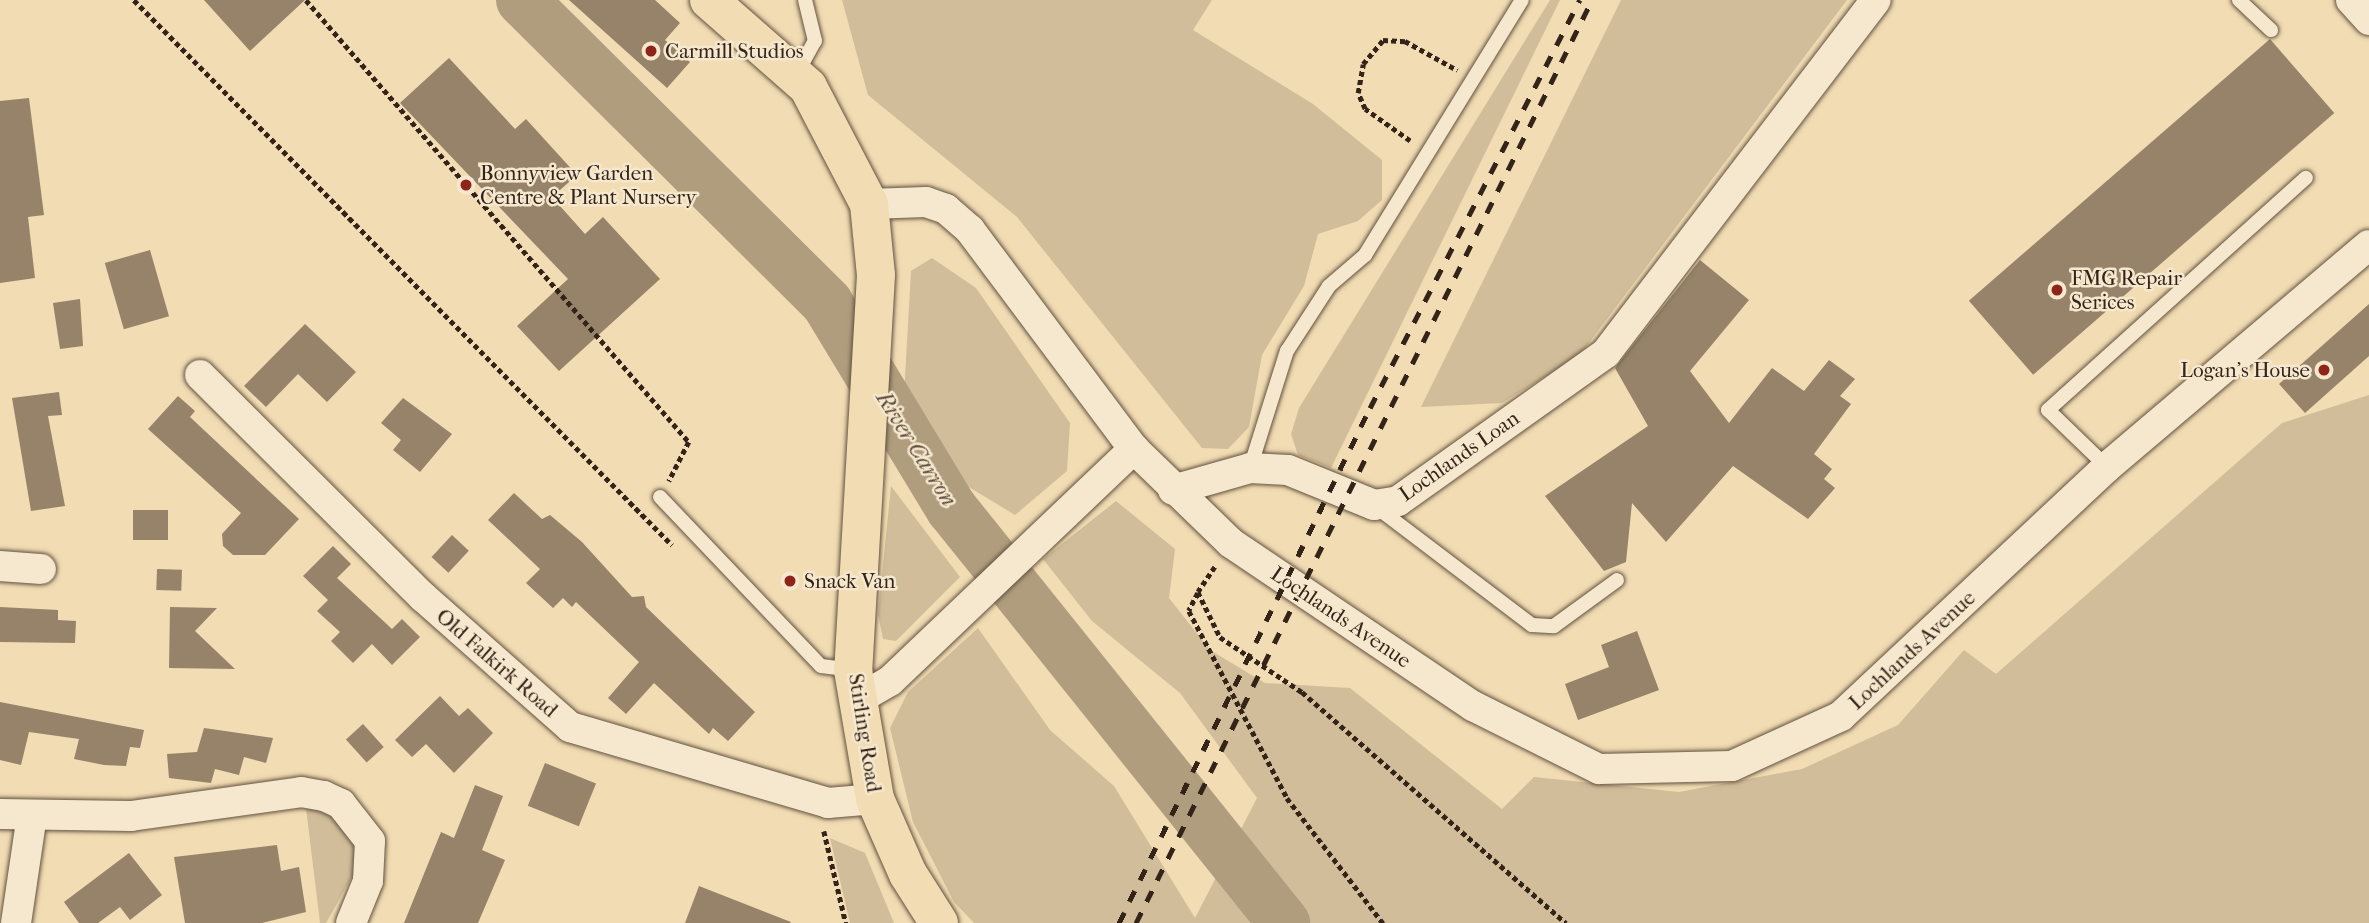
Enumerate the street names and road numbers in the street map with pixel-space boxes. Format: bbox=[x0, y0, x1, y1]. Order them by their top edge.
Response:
street label: Lochlands Loan bbox=[1394, 405, 1524, 507]
street label: Lochlands Avenue bbox=[1266, 561, 1416, 673]
street label: Lochlands Avenue bbox=[1844, 585, 1980, 715]
street label: Old Falkirk Road bbox=[431, 603, 563, 723]
street label: Stirling Road bbox=[843, 672, 887, 794]

